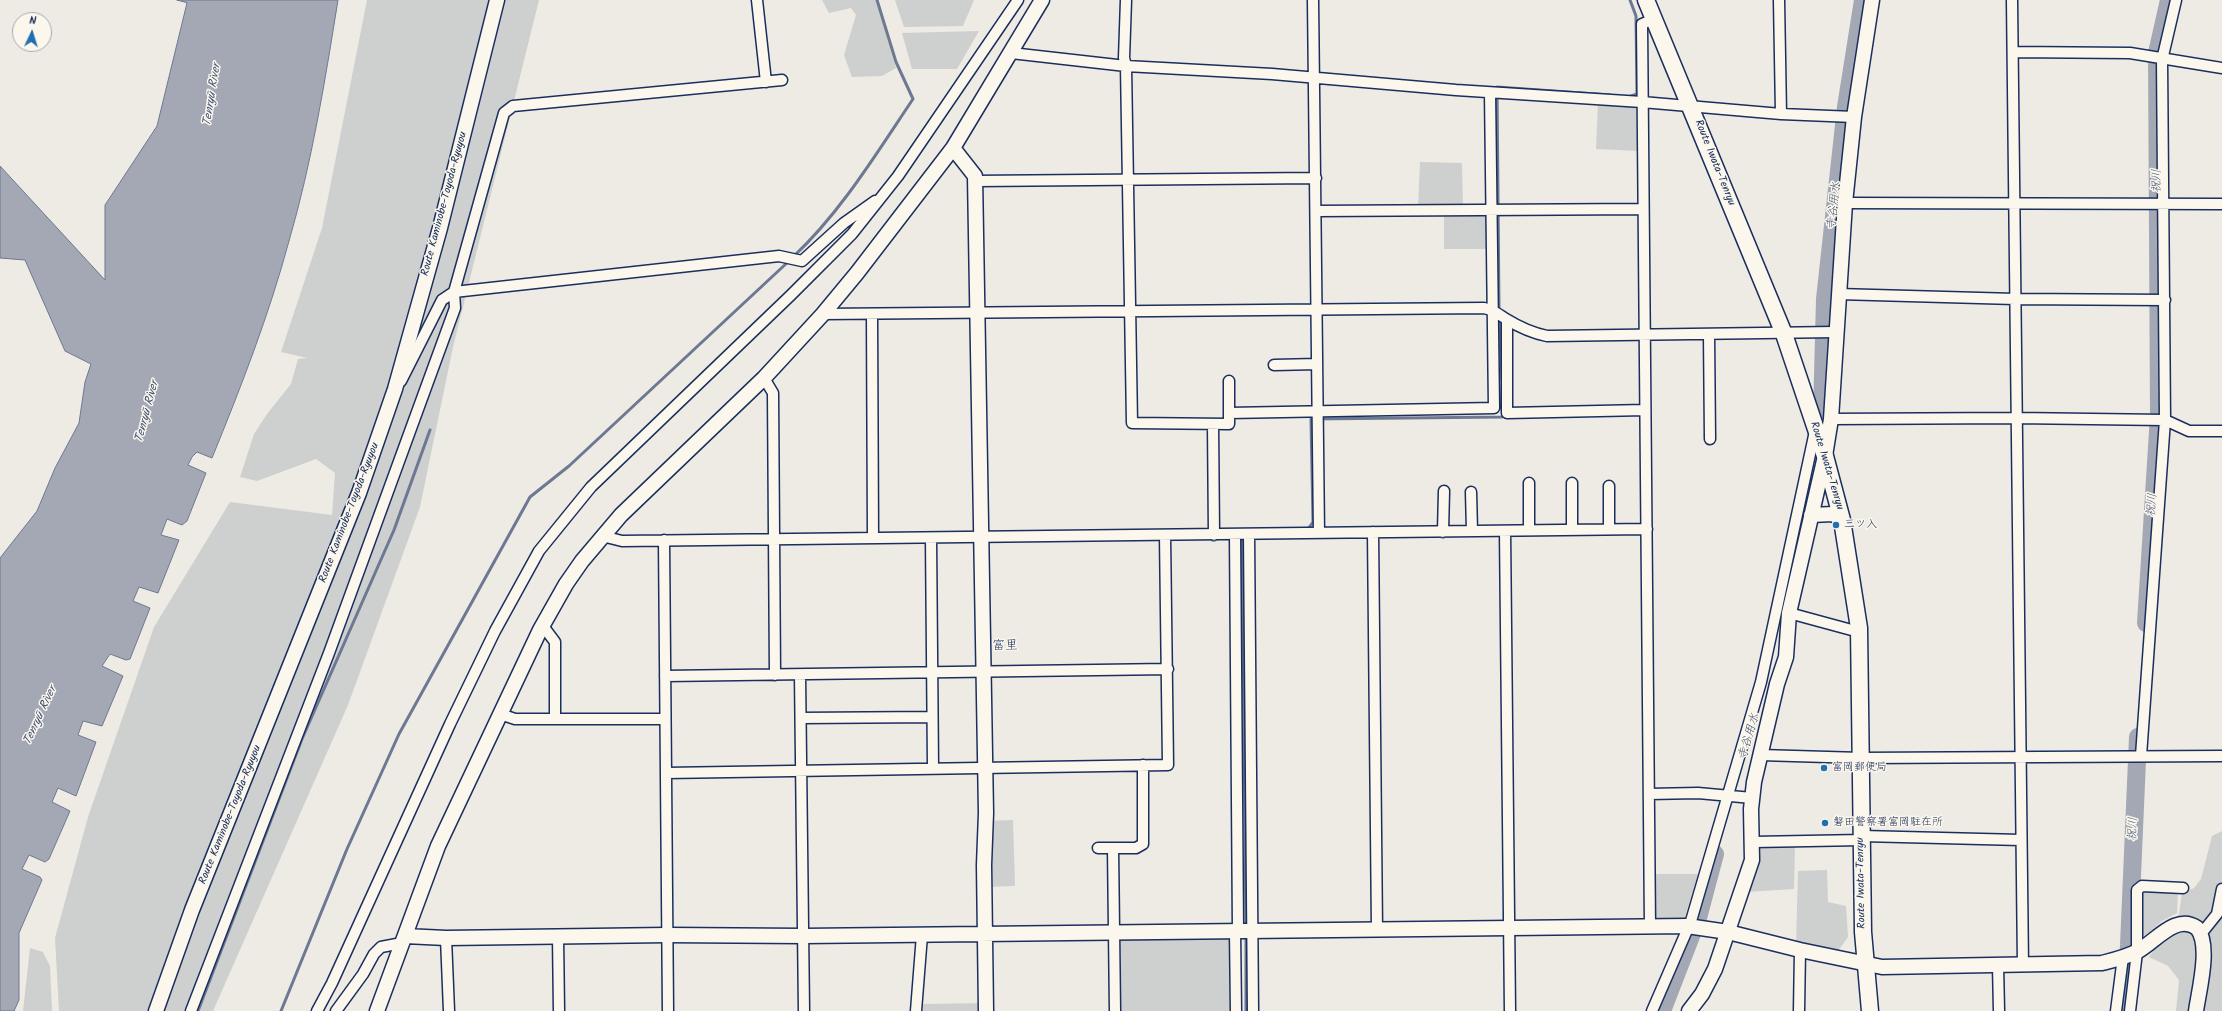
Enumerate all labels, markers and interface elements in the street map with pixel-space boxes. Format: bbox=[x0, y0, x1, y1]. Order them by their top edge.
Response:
north arrow bbox=[12, 12, 52, 52]
text: N bbox=[29, 12, 37, 30]
water label: Tenryū River bbox=[201, 63, 225, 127]
street label: Route Iwata-Tenryu bbox=[1691, 118, 1737, 208]
street label: Route Kaminobe-Toyoda-Ryuyou bbox=[419, 130, 471, 278]
water label: 祝川 bbox=[2151, 169, 2165, 193]
water label: 寺谷用水 bbox=[1825, 181, 1845, 231]
water label: Tenryū River bbox=[133, 380, 163, 444]
street label: Route Iwata-Tenryu bbox=[1806, 420, 1846, 512]
street label: Route Kaminobe-Toyoda-Ryuyou bbox=[317, 441, 383, 585]
water label: 祝川 bbox=[2145, 493, 2161, 517]
place label: 三ツ入 bbox=[1844, 518, 1877, 532]
marker: 三ツ入 bbox=[1831, 520, 1841, 530]
district label: 富里 bbox=[992, 639, 1018, 655]
water label: Tenryū River bbox=[21, 685, 61, 747]
water label: 寺谷用水 bbox=[1736, 712, 1764, 762]
street label: Route Kaminobe-Toyoda-Ryuyou bbox=[197, 743, 265, 887]
place label: 富岡郵便局 bbox=[1832, 761, 1887, 775]
marker: 富岡郵便局 bbox=[1819, 763, 1829, 773]
place label: 磐田警察署富岡駐在所 bbox=[1833, 816, 1943, 830]
water label: 祝川 bbox=[2126, 817, 2142, 841]
marker: 磐田警察署富岡駐在所 bbox=[1820, 818, 1830, 828]
street label: Route Iwata-Tenryu bbox=[1855, 837, 1869, 929]

